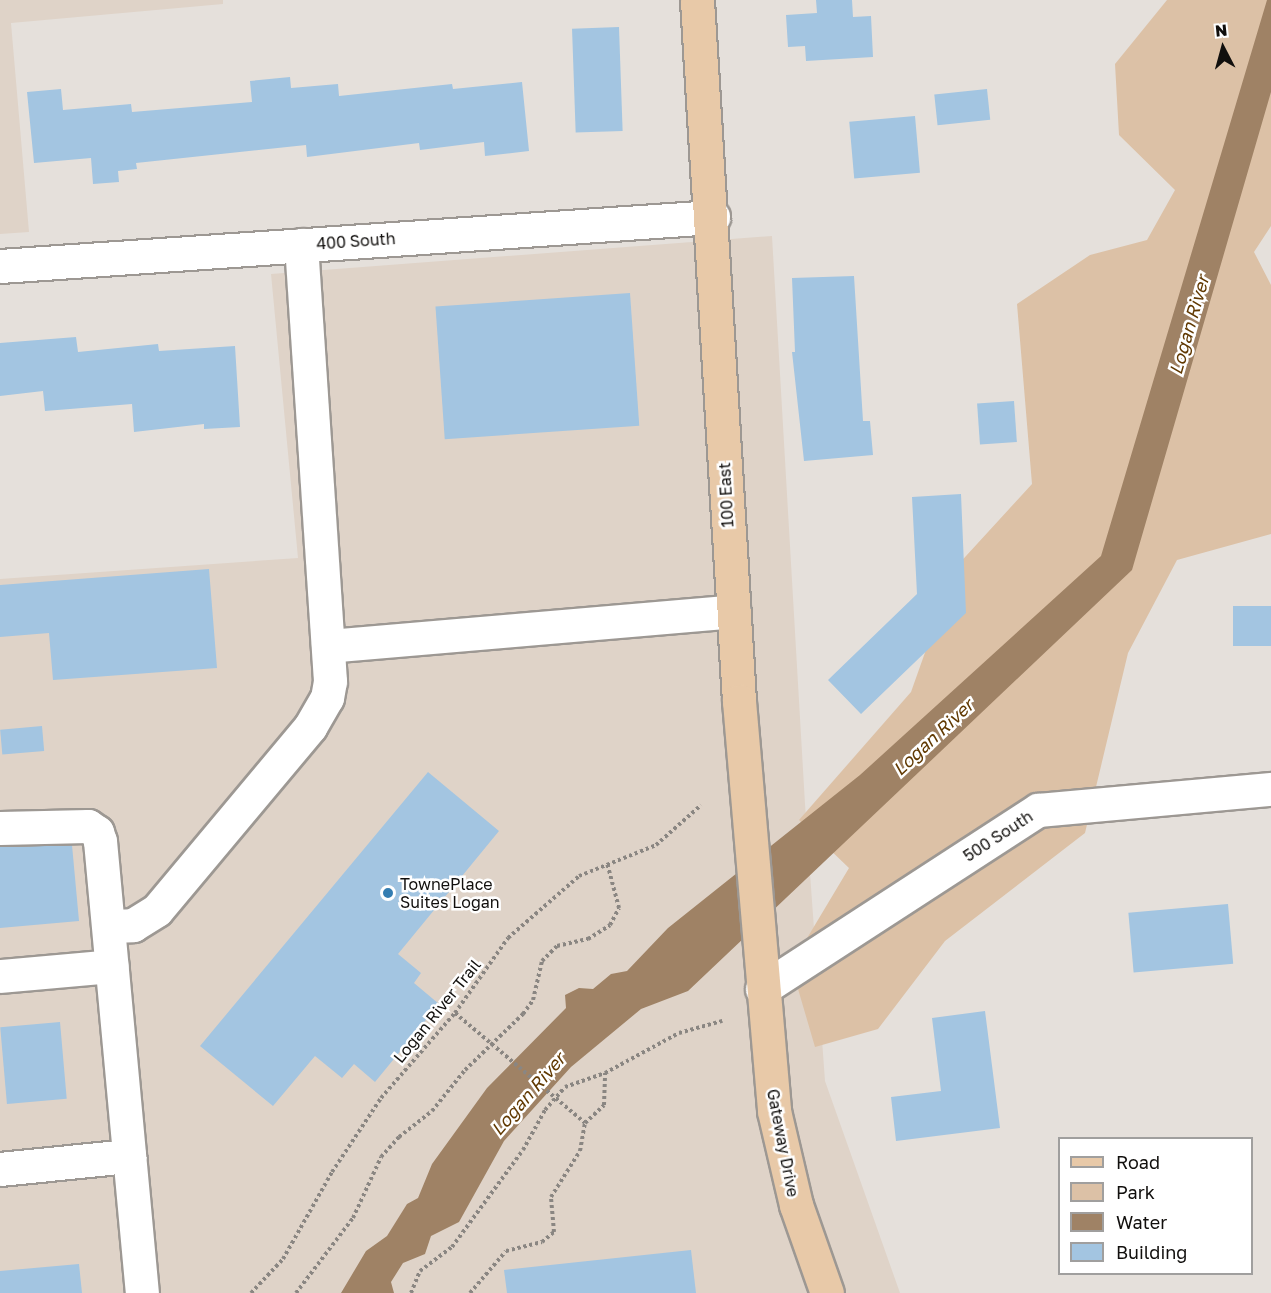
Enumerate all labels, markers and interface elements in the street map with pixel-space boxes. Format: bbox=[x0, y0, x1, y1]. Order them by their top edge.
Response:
north arrow bbox=[1193, 18, 1253, 78]
text: N bbox=[1214, 20, 1228, 41]
street label: 400 South bbox=[316, 229, 396, 253]
water label: Logan River bbox=[1165, 273, 1213, 377]
street label: 100 East bbox=[715, 462, 737, 528]
water label: Logan River bbox=[888, 694, 978, 780]
street label: 500 South bbox=[960, 806, 1036, 866]
place label: TownePlace Suites Logan bbox=[400, 874, 500, 912]
marker: TownePlace Suites Logan bbox=[381, 886, 395, 900]
street label: Logan River Trail bbox=[389, 955, 485, 1067]
water label: Logan River bbox=[486, 1048, 570, 1140]
street label: Gateway Drive bbox=[763, 1087, 803, 1199]
legend bbox=[1058, 1137, 1253, 1275]
text: Road bbox=[1116, 1151, 1160, 1173]
text: Park bbox=[1116, 1181, 1155, 1203]
text: Water bbox=[1116, 1211, 1167, 1233]
text: Building bbox=[1116, 1241, 1187, 1263]

